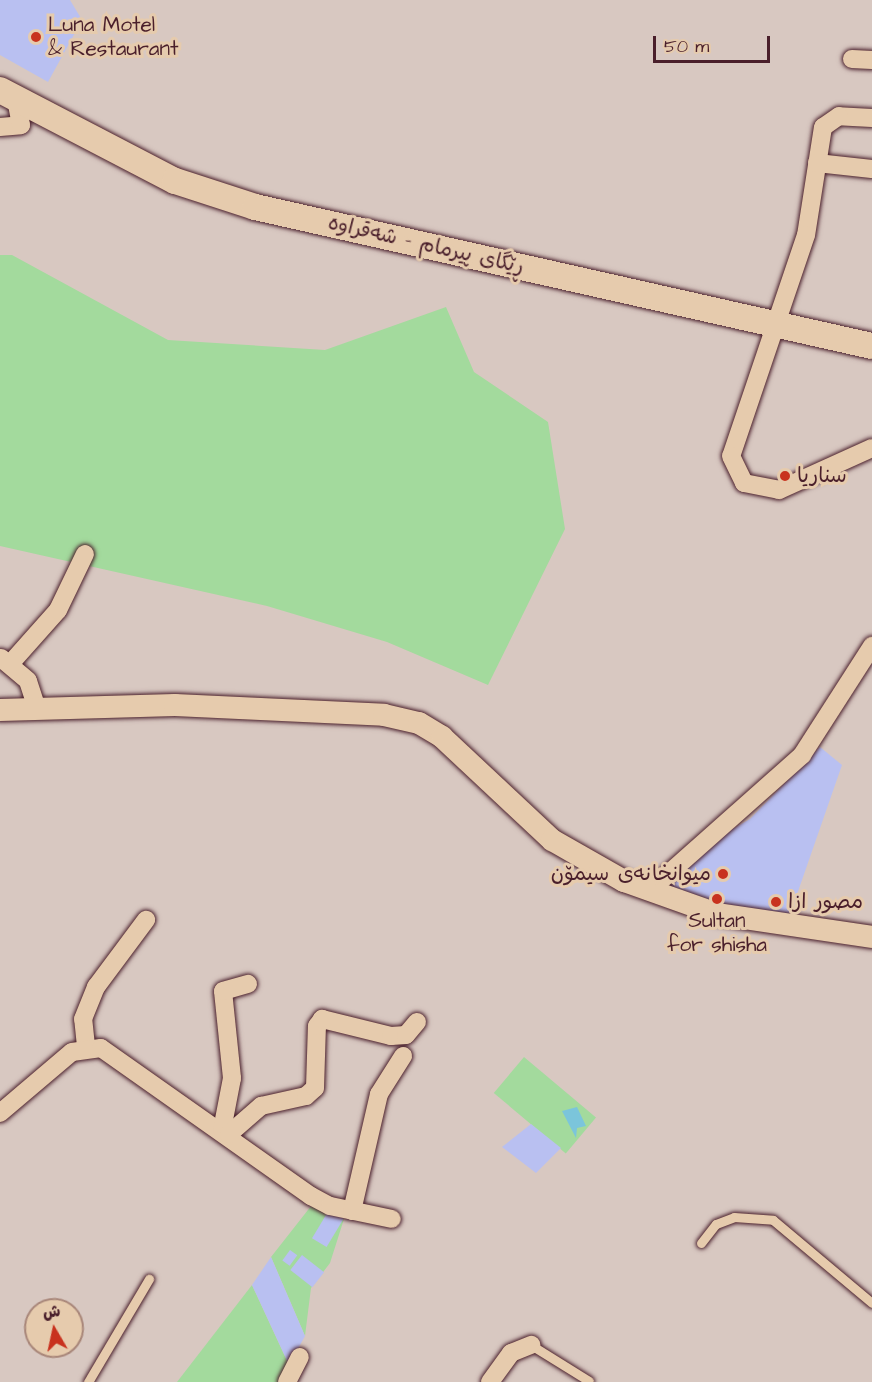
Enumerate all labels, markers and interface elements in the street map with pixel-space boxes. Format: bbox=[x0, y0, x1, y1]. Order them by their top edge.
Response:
place label: Luna Motel & Restaurant bbox=[48, 12, 178, 62]
scale bar bbox=[656, 24, 773, 62]
marker: Luna Motel & Restaurant bbox=[29, 30, 43, 44]
text: 50 m bbox=[664, 34, 709, 59]
street label: ڕێگای پیرمام - شەقراوە bbox=[326, 210, 526, 280]
place label: سناريا bbox=[797, 463, 847, 489]
marker: سناريا bbox=[778, 469, 792, 483]
place label: میوانخانەی سیمۆن bbox=[551, 861, 711, 887]
marker: میوانخانەی سیمۆن bbox=[716, 867, 730, 881]
place label: مصور ازا bbox=[788, 889, 863, 915]
marker: Sultan for shisha bbox=[710, 892, 724, 906]
marker: مصور ازا bbox=[769, 895, 783, 909]
place label: Sultan for shisha bbox=[667, 908, 767, 958]
north arrow bbox=[24, 1298, 84, 1358]
text: ش bbox=[41, 1300, 62, 1324]

